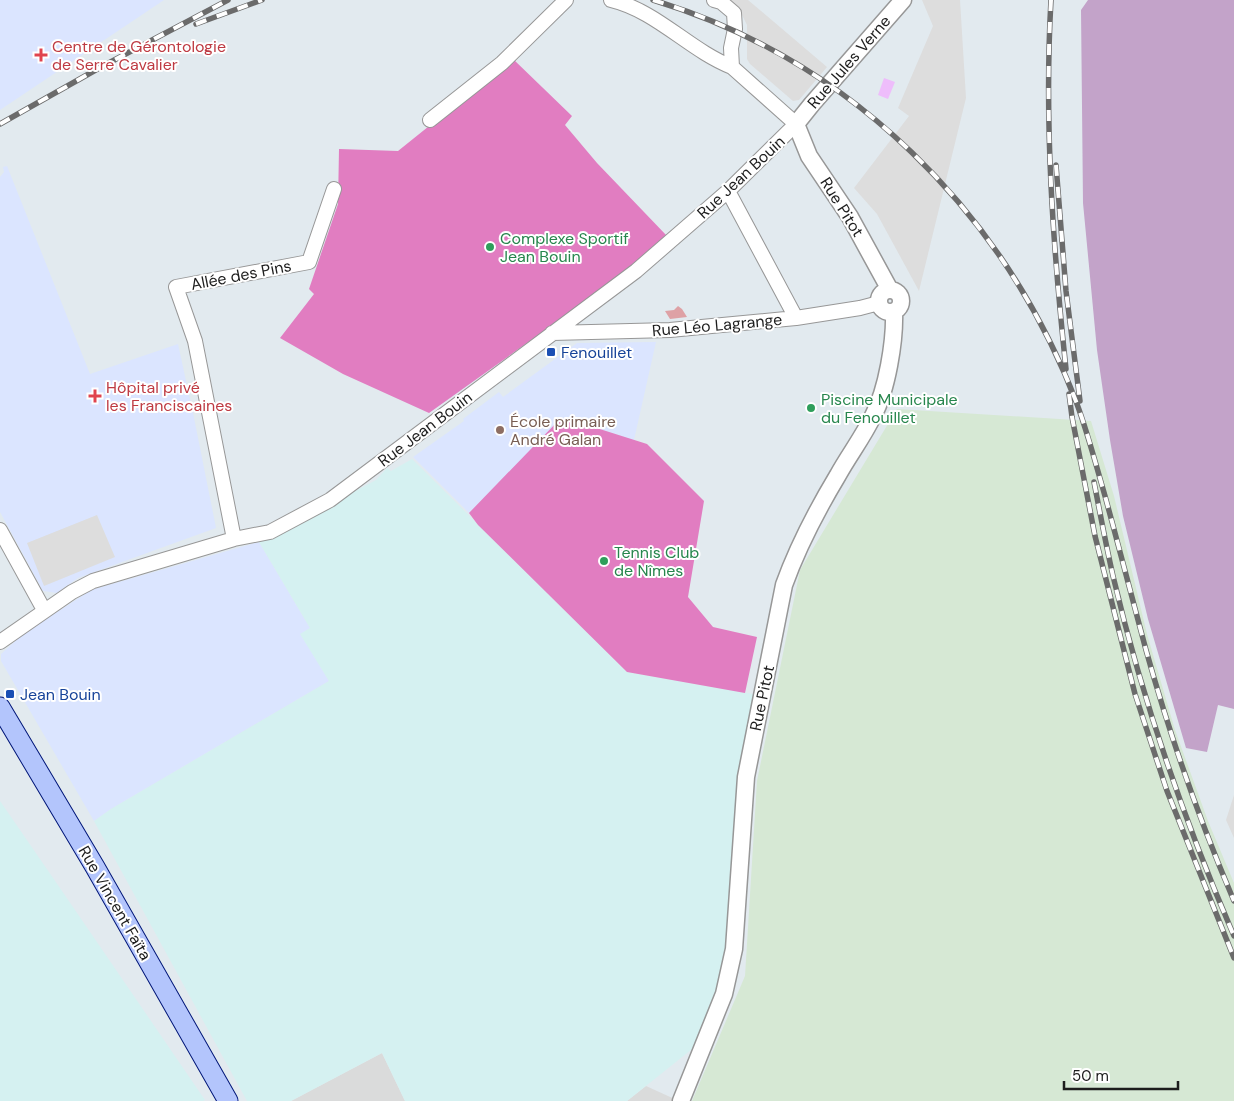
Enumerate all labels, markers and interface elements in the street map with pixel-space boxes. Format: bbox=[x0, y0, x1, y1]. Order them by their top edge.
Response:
street label: Rue Jules Verne bbox=[803, 11, 895, 113]
place label: Centre de Gérontologie de Serre Cavalier bbox=[52, 36, 226, 75]
marker: Centre de Gérontologie de Serre Cavalier bbox=[34, 48, 48, 62]
street label: Rue Jean Bouin bbox=[693, 131, 789, 223]
street label: Rue Pitot bbox=[815, 173, 869, 241]
place label: Complexe Sportif Jean Bouin bbox=[500, 228, 629, 267]
marker: Complexe Sportif Jean Bouin bbox=[484, 241, 496, 253]
street label: Allée des Pins bbox=[189, 255, 293, 295]
street label: Rue Léo Lagrange bbox=[651, 309, 783, 341]
place label: Fenouillet bbox=[561, 342, 632, 363]
marker: Fenouillet bbox=[545, 346, 557, 358]
place label: Hôpital privé les Franciscaines bbox=[106, 377, 232, 416]
street label: Rue Jean Bouin bbox=[374, 387, 476, 471]
marker: Hôpital privé les Franciscaines bbox=[88, 389, 102, 403]
place label: Piscine Municipale du Fenouillet bbox=[821, 389, 958, 428]
marker: Piscine Municipale du Fenouillet bbox=[805, 402, 817, 414]
place label: École primaire André Galan bbox=[510, 411, 616, 450]
marker: École primaire André Galan bbox=[494, 424, 506, 436]
place label: Tennis Club de Nîmes bbox=[614, 542, 699, 581]
marker: Tennis Club de Nîmes bbox=[598, 555, 610, 567]
street label: Rue Pitot bbox=[745, 663, 779, 733]
place label: Jean Bouin bbox=[20, 684, 101, 705]
marker: Jean Bouin bbox=[4, 688, 16, 700]
street label: Rue Vincent Faïta bbox=[74, 842, 156, 964]
scale bar bbox=[1064, 1058, 1178, 1090]
text: 50 m bbox=[1072, 1066, 1109, 1086]

